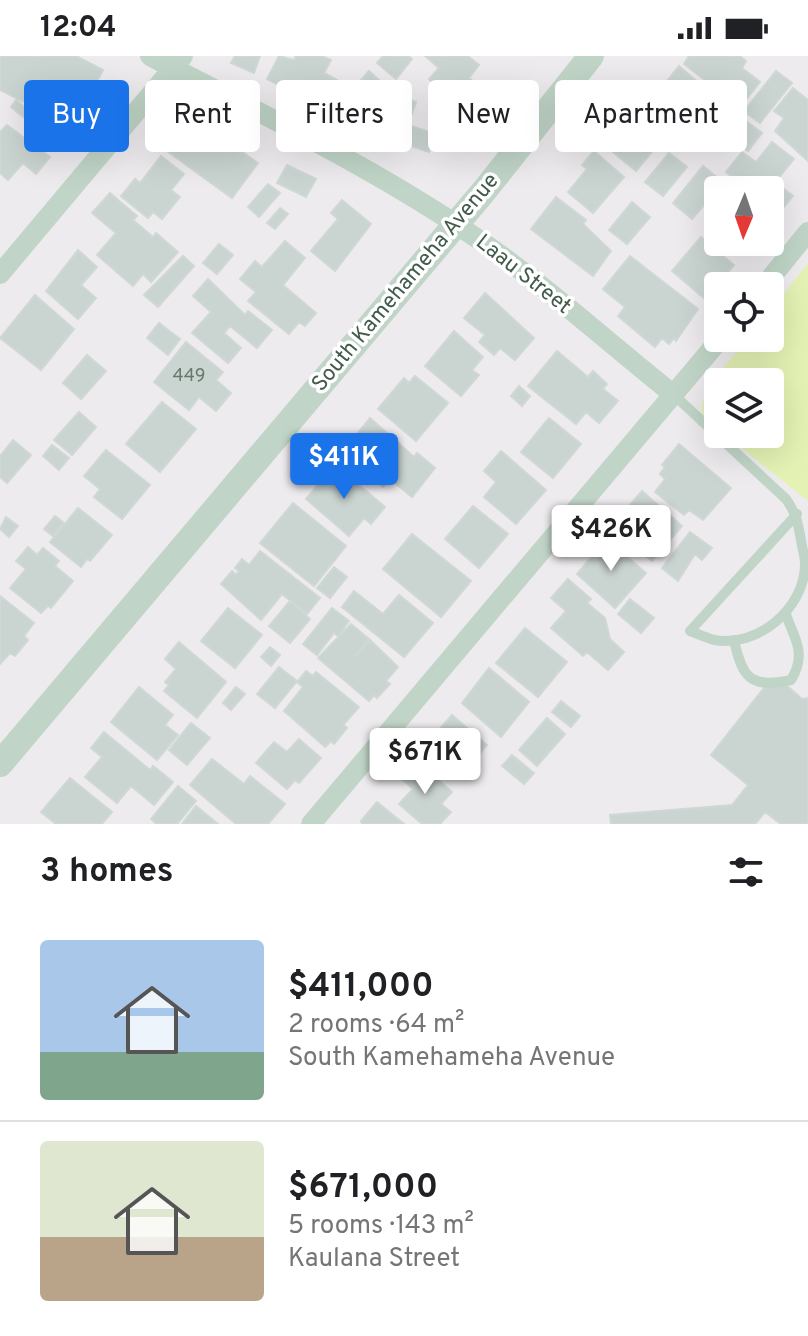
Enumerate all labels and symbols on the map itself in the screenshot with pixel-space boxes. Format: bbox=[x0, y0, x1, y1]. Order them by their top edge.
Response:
street label: South Kamehameha Avenue bbox=[307, 168, 505, 398]
north arrow bbox=[704, 176, 784, 256]
street label: Laau Street bbox=[470, 229, 576, 321]
house number: 449 bbox=[173, 365, 205, 388]
pin: $411K bbox=[288, 433, 400, 501]
pin: $426K bbox=[555, 505, 667, 573]
pin: $671K bbox=[369, 728, 481, 796]

